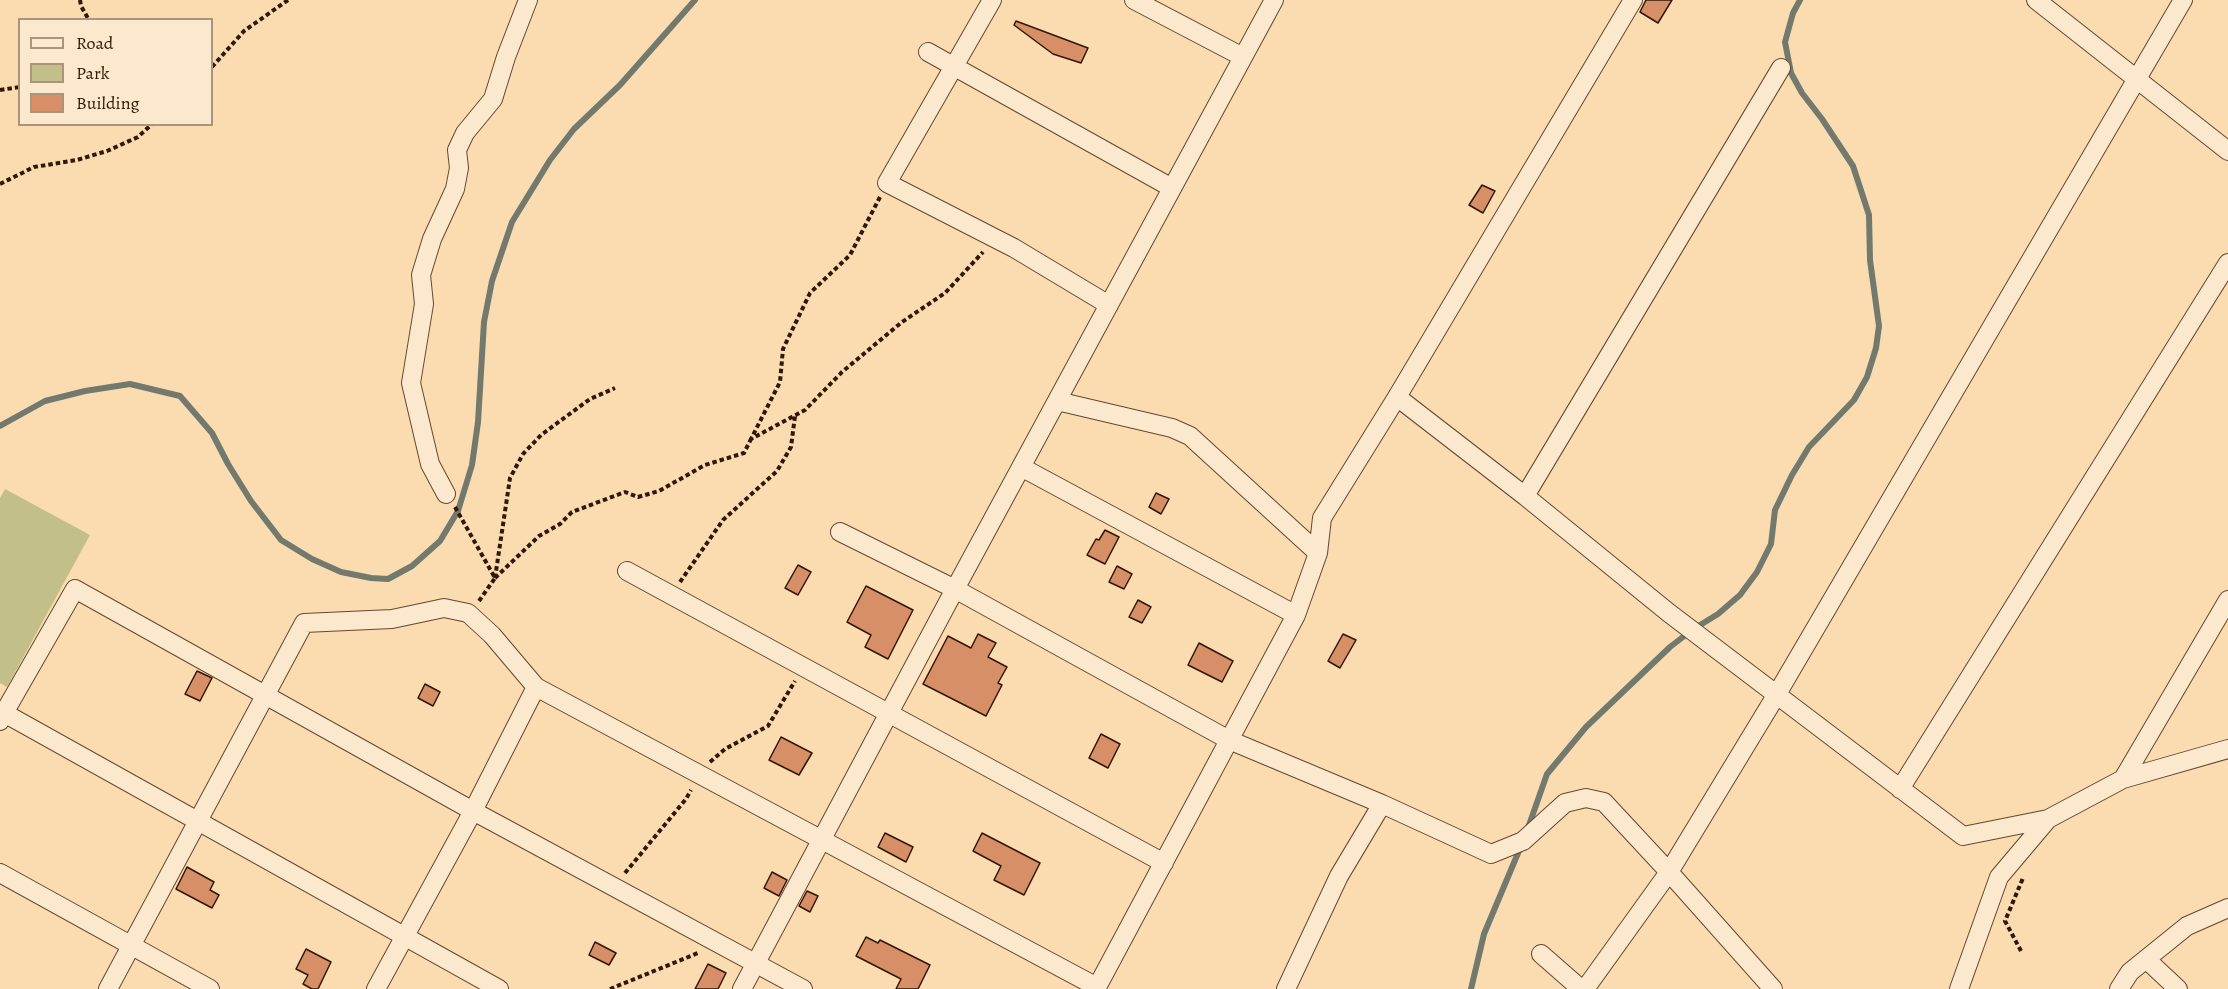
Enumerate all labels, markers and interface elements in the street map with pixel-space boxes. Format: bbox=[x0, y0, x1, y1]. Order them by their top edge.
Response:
legend bbox=[18, 18, 213, 126]
text: Road bbox=[76, 31, 113, 55]
text: Park bbox=[76, 61, 110, 85]
text: Building bbox=[76, 91, 140, 115]

